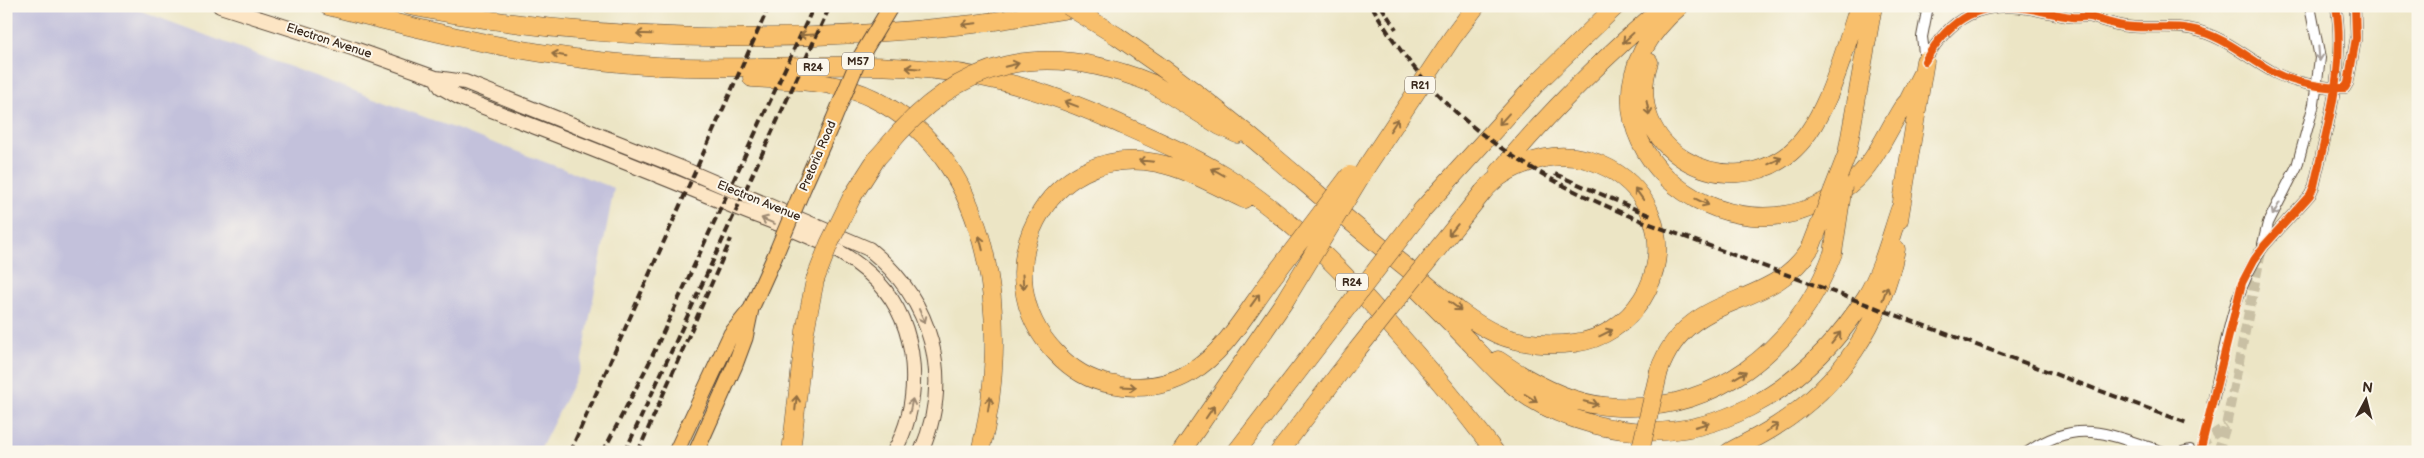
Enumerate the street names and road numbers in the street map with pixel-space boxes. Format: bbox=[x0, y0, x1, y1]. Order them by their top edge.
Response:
street label: Electron Avenue bbox=[284, 20, 374, 62]
road number: M57 bbox=[842, 52, 874, 70]
road number: R24 bbox=[797, 58, 829, 76]
road number: R21 bbox=[1405, 76, 1435, 94]
street label: Pretoria Road bbox=[796, 118, 840, 193]
street label: Electron Avenue bbox=[715, 177, 803, 225]
road number: R24 bbox=[1336, 274, 1368, 290]

